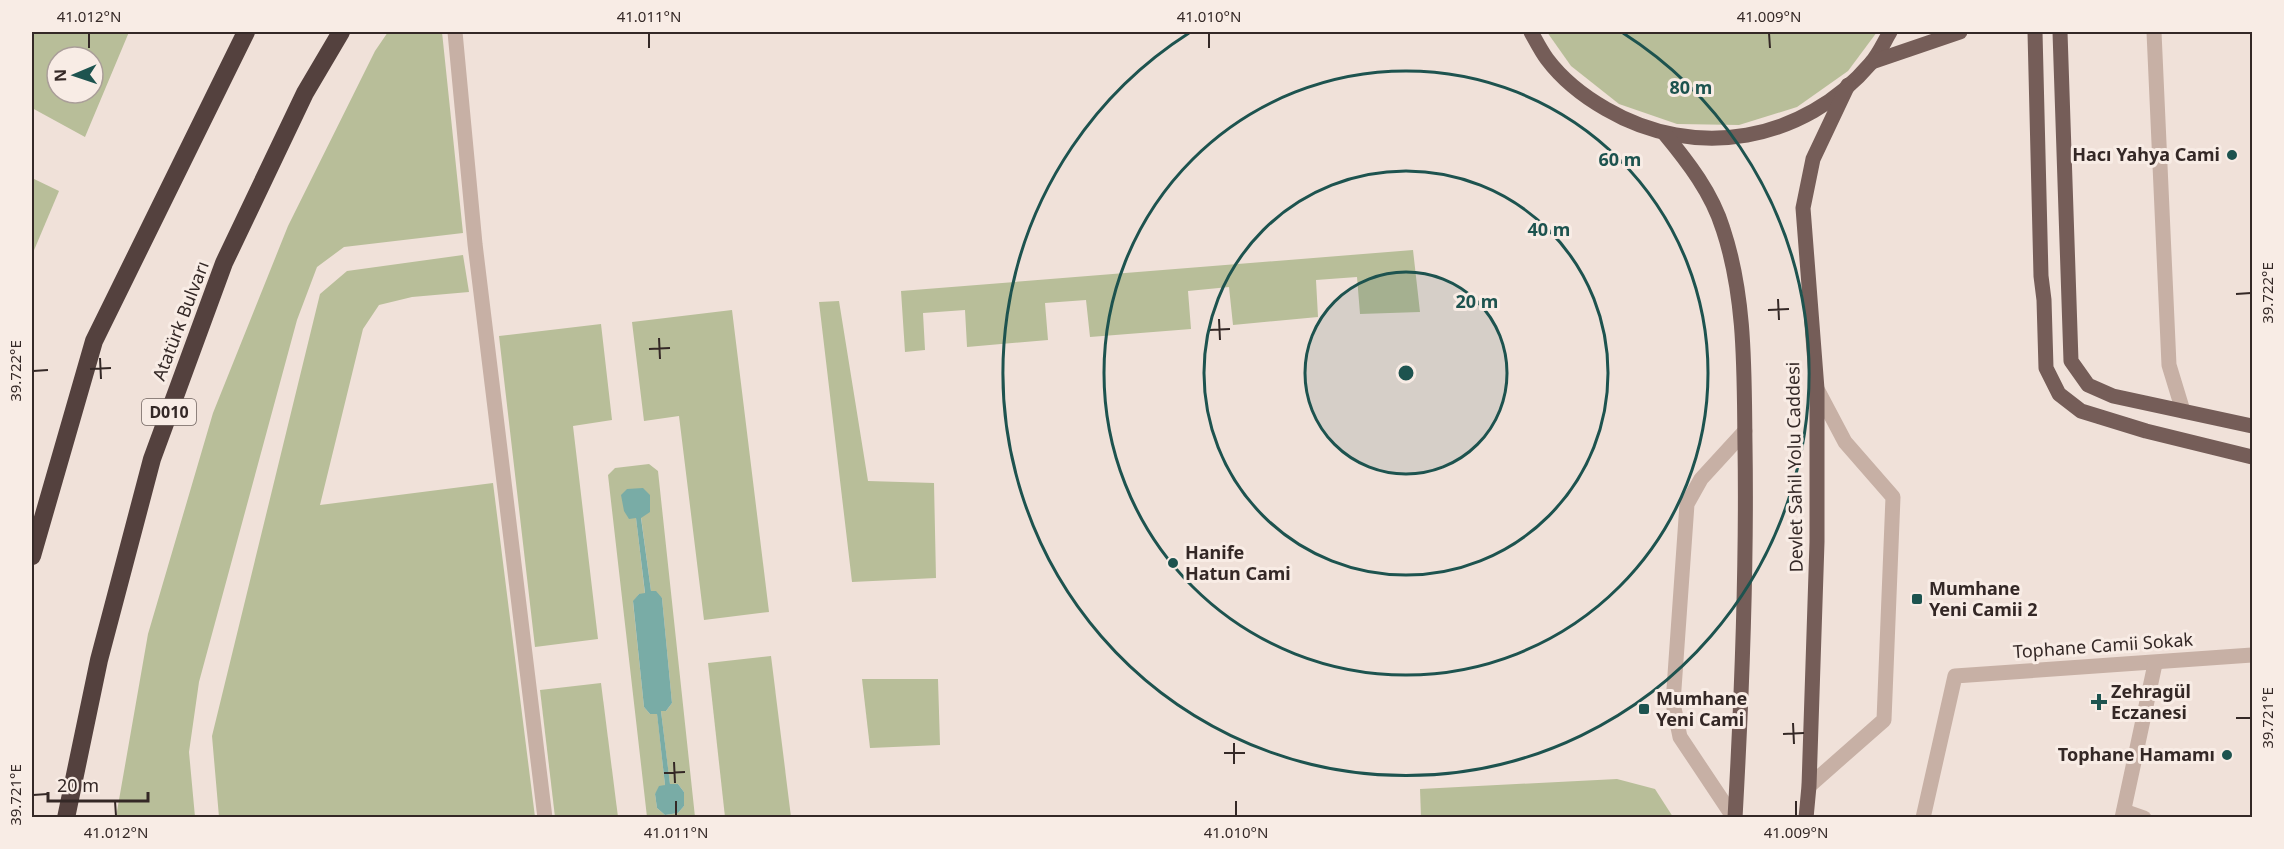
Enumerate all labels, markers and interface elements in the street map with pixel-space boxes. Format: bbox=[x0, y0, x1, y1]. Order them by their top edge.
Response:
text: 41.012°N bbox=[57, 6, 121, 26]
text: 41.011°N bbox=[617, 6, 681, 26]
text: 41.010°N bbox=[1177, 6, 1241, 26]
text: 41.009°N bbox=[1737, 6, 1801, 26]
north arrow bbox=[45, 45, 105, 105]
text: N bbox=[49, 69, 71, 82]
text: 80 m bbox=[1670, 75, 1712, 99]
place label: Hacı Yahya Cami bbox=[2072, 142, 2220, 166]
text: 60 m bbox=[1599, 147, 1641, 171]
marker: Hacı Yahya Cami bbox=[2225, 148, 2239, 162]
text: 40 m bbox=[1528, 217, 1570, 241]
street label: Atatürk Bulvarı bbox=[146, 257, 214, 384]
text: 39.722°E bbox=[2257, 262, 2277, 324]
text: 20 m bbox=[1456, 289, 1498, 313]
text: 39.722°E bbox=[5, 340, 25, 402]
street label: Devlet Sahil Yolu Caddesi bbox=[1780, 361, 1808, 573]
centre of rings bbox=[1396, 363, 1416, 383]
road number: D010 bbox=[142, 399, 196, 425]
place label: Hanife Hatun Cami bbox=[1185, 540, 1291, 585]
marker: Hanife Hatun Cami bbox=[1166, 556, 1180, 570]
place label: Mumhane Yeni Camii 2 bbox=[1929, 576, 2038, 621]
marker: Mumhane Yeni Camii 2 bbox=[1910, 592, 1924, 606]
street label: Tophane Camii Sokak bbox=[2012, 627, 2194, 663]
place label: Zehragül Eczanesi bbox=[2111, 679, 2191, 724]
place label: Mumhane Yeni Cami bbox=[1656, 686, 1747, 731]
text: 39.721°E bbox=[2257, 687, 2277, 749]
marker: Zehragül Eczanesi bbox=[2092, 695, 2106, 709]
marker: Mumhane Yeni Cami bbox=[1637, 702, 1651, 716]
place label: Tophane Hamamı bbox=[2058, 742, 2215, 766]
marker: Tophane Hamamı bbox=[2220, 748, 2234, 762]
text: 39.721°E bbox=[5, 764, 25, 826]
scale bar bbox=[48, 765, 148, 803]
text: 20 m bbox=[57, 773, 99, 797]
text: 41.012°N bbox=[84, 822, 148, 842]
text: 41.011°N bbox=[644, 822, 708, 842]
text: 41.010°N bbox=[1204, 822, 1268, 842]
text: 41.009°N bbox=[1764, 822, 1828, 842]

